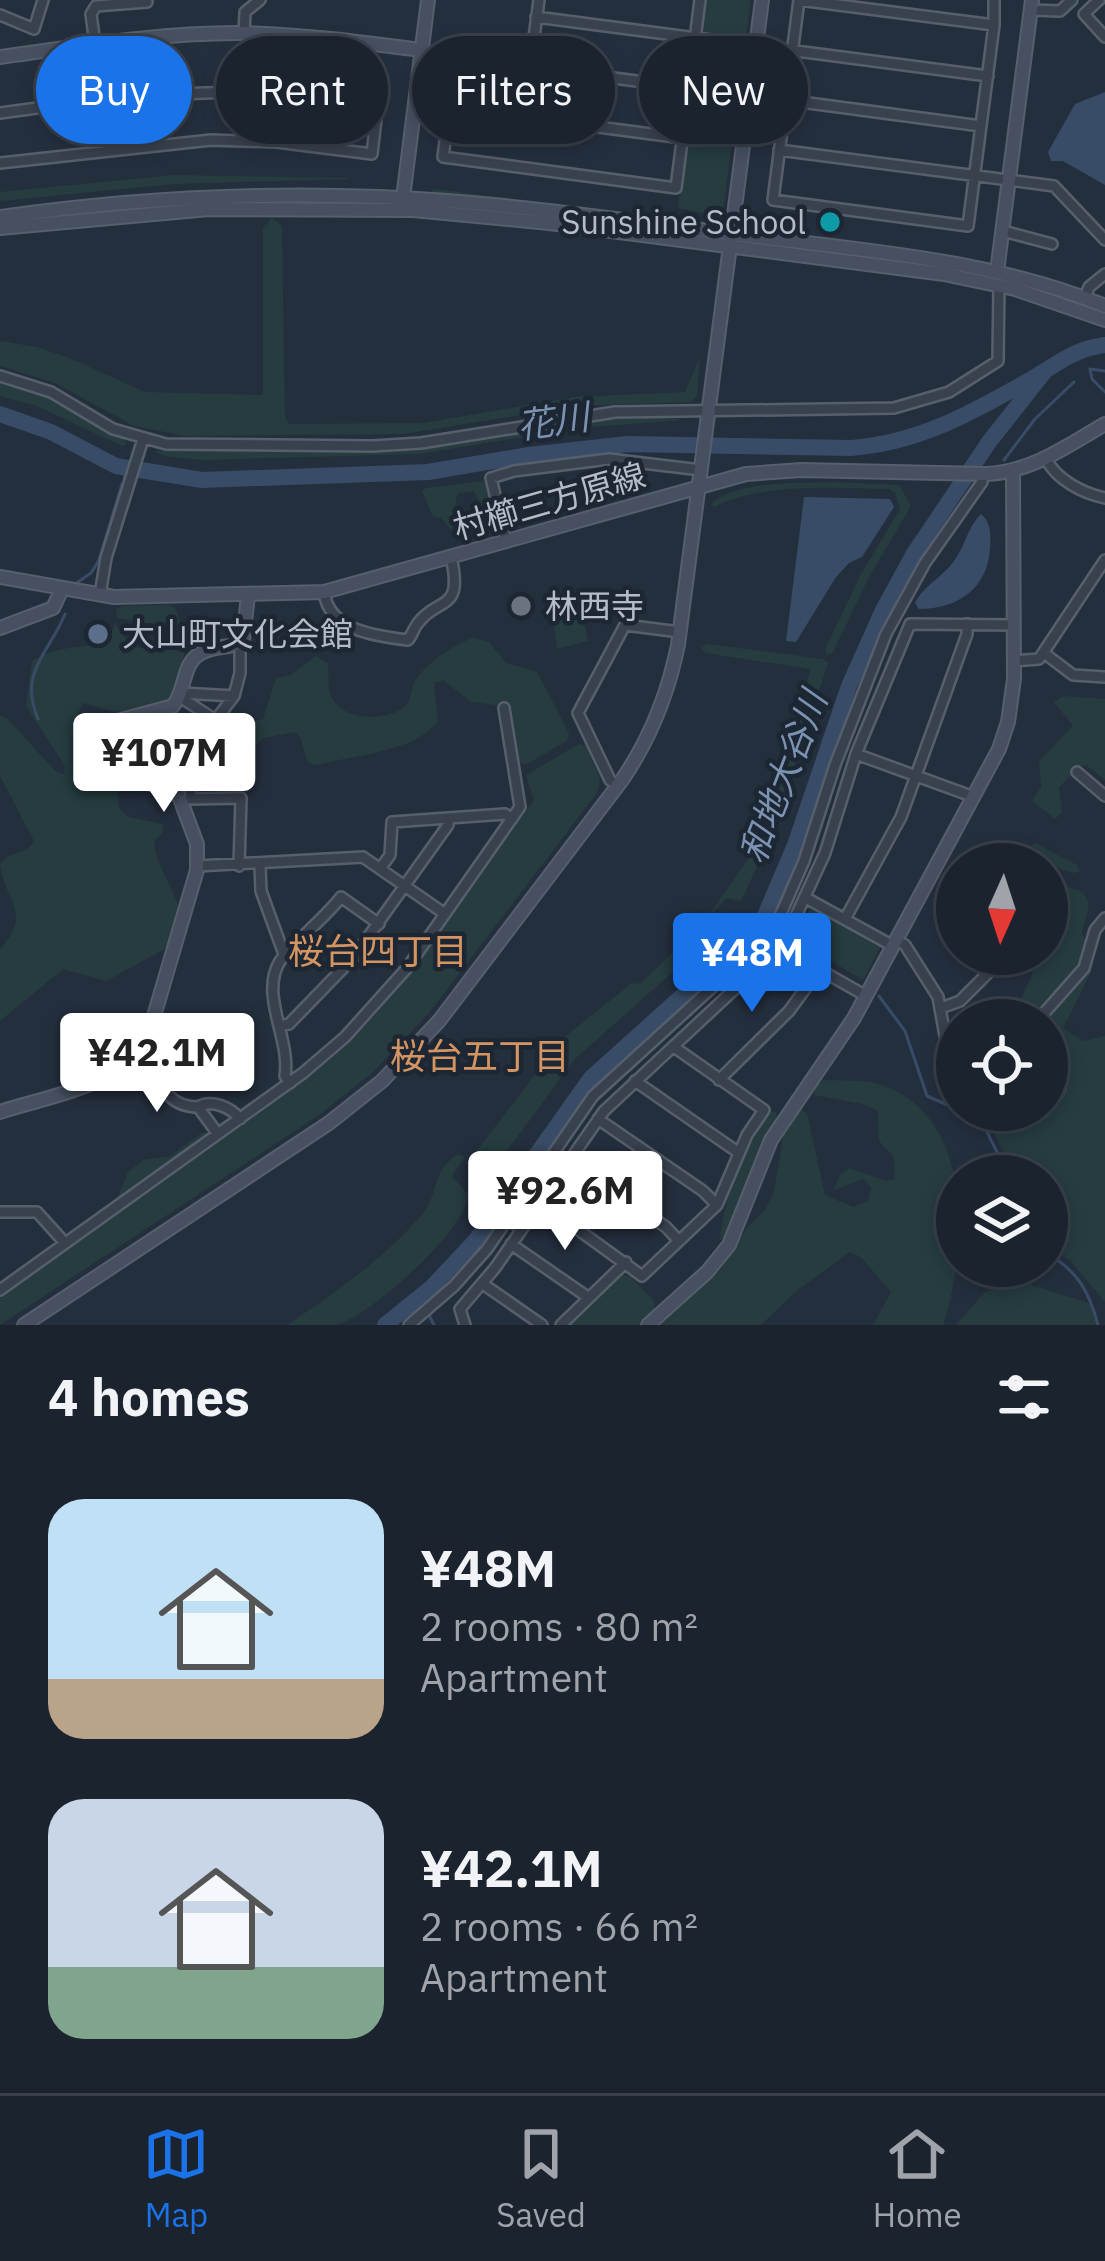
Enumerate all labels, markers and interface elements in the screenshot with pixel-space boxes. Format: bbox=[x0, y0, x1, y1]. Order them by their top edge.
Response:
chip: Buy bbox=[36, 36, 192, 144]
chip: Rent bbox=[216, 36, 388, 144]
chip: Filters bbox=[412, 36, 615, 144]
chip: New bbox=[639, 36, 808, 144]
place label: Sunshine School bbox=[561, 200, 806, 243]
marker: Sunshine School bbox=[817, 209, 843, 235]
water label: 花川 bbox=[514, 392, 596, 449]
street label: 村櫛三方原線 bbox=[448, 453, 650, 548]
place label: 林西寺 bbox=[545, 584, 644, 627]
marker: 林西寺 bbox=[508, 593, 534, 619]
place label: 大山町文化会館 bbox=[122, 612, 353, 655]
marker: 大山町文化会館 bbox=[85, 621, 111, 647]
water label: 和地大谷川 bbox=[728, 681, 838, 869]
pin: ¥107M bbox=[80, 713, 248, 815]
text: ¥107M bbox=[100, 726, 228, 777]
north arrow bbox=[936, 843, 1068, 975]
map controls bbox=[936, 843, 1068, 1287]
pin: ¥48M bbox=[681, 913, 823, 1015]
text: ¥48M bbox=[700, 926, 804, 977]
district label: 桜台四丁目 bbox=[288, 927, 468, 974]
button: locate bbox=[936, 999, 1068, 1131]
pin: ¥42.1M bbox=[59, 1013, 255, 1115]
text: ¥42.1M bbox=[87, 1026, 227, 1077]
district label: 桜台五丁目 bbox=[390, 1032, 570, 1079]
pin: ¥92.6M bbox=[467, 1151, 663, 1253]
button: layers bbox=[936, 1155, 1068, 1287]
text: ¥92.6M bbox=[495, 1164, 635, 1215]
text: 4 homes bbox=[48, 1364, 250, 1430]
icon: filters bbox=[991, 1364, 1057, 1430]
text: ¥48M bbox=[420, 1535, 556, 1601]
icon: home bbox=[144, 1547, 288, 1691]
text: 2 rooms · 80 m² bbox=[420, 1601, 698, 1652]
text: Apartment bbox=[420, 1652, 608, 1703]
text: ¥42.1M bbox=[420, 1835, 603, 1901]
icon: home bbox=[144, 1847, 288, 1991]
text: 2 rooms · 66 m² bbox=[420, 1901, 698, 1952]
text: Apartment bbox=[420, 1952, 608, 2003]
tab: Map bbox=[143, 2121, 209, 2236]
tab: Saved bbox=[496, 2121, 586, 2236]
tab: Home bbox=[873, 2121, 962, 2236]

